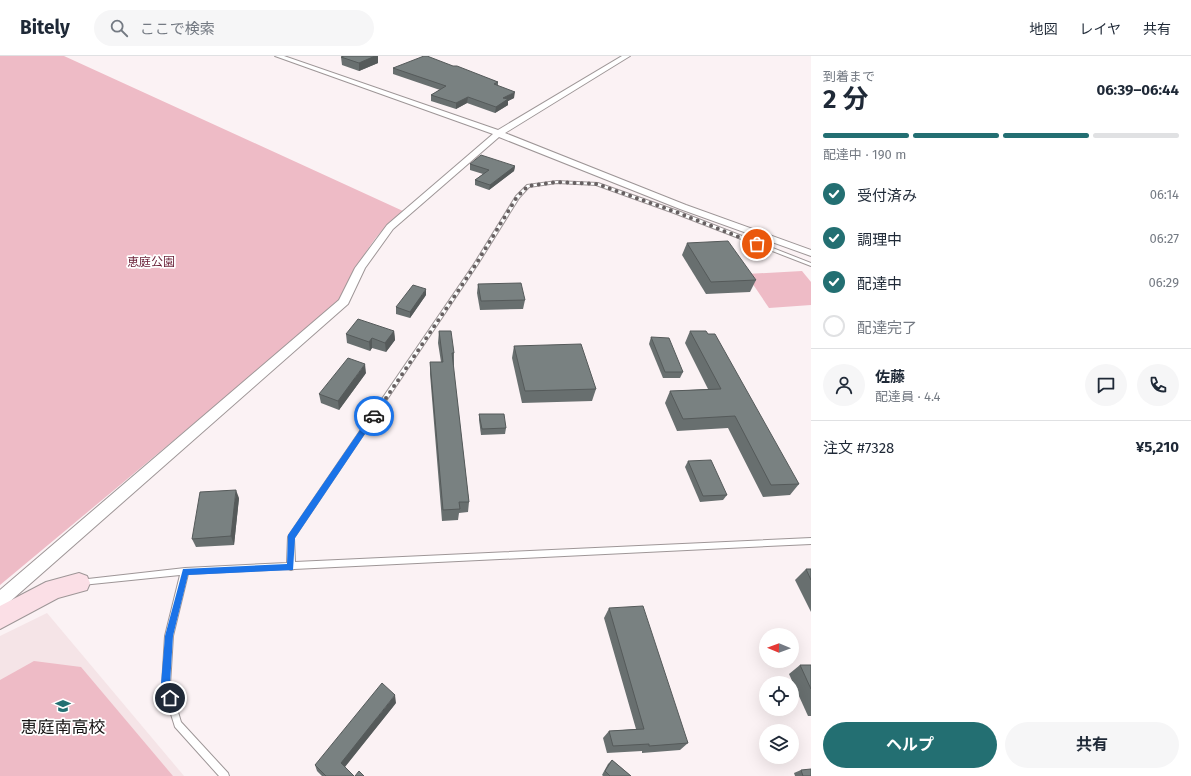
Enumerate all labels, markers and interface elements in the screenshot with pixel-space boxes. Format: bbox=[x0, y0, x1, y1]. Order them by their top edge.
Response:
search box bbox=[94, 10, 374, 46]
text: Bitely bbox=[20, 16, 70, 39]
icon: search bbox=[108, 17, 130, 39]
text: ここで検索 bbox=[140, 20, 215, 38]
text: 地図 bbox=[1029, 21, 1057, 38]
text: レイヤ bbox=[1079, 21, 1121, 38]
text: 共有 bbox=[1143, 21, 1171, 38]
text: 到着まで bbox=[823, 69, 875, 84]
text: 06:39–06:44 bbox=[1096, 81, 1179, 99]
text: 2 分 bbox=[823, 84, 869, 115]
text: 配達中 · 190 m bbox=[823, 147, 906, 162]
icon: check bbox=[823, 183, 845, 205]
text: 受付済み bbox=[857, 187, 917, 205]
text: 06:14 bbox=[1150, 187, 1179, 202]
pin bbox=[740, 227, 774, 261]
icon: check bbox=[823, 227, 845, 249]
text: 調理中 bbox=[857, 231, 902, 249]
text: 06:27 bbox=[1150, 231, 1179, 246]
icon: bag bbox=[746, 233, 768, 255]
park label: 恵庭公園 bbox=[127, 255, 175, 269]
icon: check bbox=[823, 271, 845, 293]
text: 配達中 bbox=[857, 275, 902, 293]
text: 06:29 bbox=[1149, 275, 1179, 290]
text: 配達完了 bbox=[857, 319, 917, 337]
button: person bbox=[823, 364, 865, 406]
button: chat bbox=[1085, 364, 1127, 406]
button: phone bbox=[1137, 364, 1179, 406]
text: 佐藤 bbox=[875, 368, 905, 386]
text: 配達員 · 4.4 bbox=[875, 389, 941, 404]
courier bbox=[354, 396, 394, 436]
icon: car bbox=[363, 405, 385, 427]
text: ¥5,210 bbox=[1136, 438, 1179, 456]
text: 注文 #7328 bbox=[823, 439, 894, 457]
north arrow bbox=[759, 628, 799, 668]
map controls bbox=[759, 628, 799, 764]
button: locate bbox=[759, 676, 799, 716]
pin bbox=[153, 681, 187, 715]
icon: home bbox=[159, 687, 181, 709]
school or university icon: 恵庭南高校 bbox=[54, 697, 72, 715]
place label: 恵庭南高校 bbox=[21, 717, 106, 738]
button: ヘルプ bbox=[823, 722, 997, 768]
button: 共有 bbox=[1005, 722, 1179, 768]
button: layers bbox=[759, 724, 799, 764]

